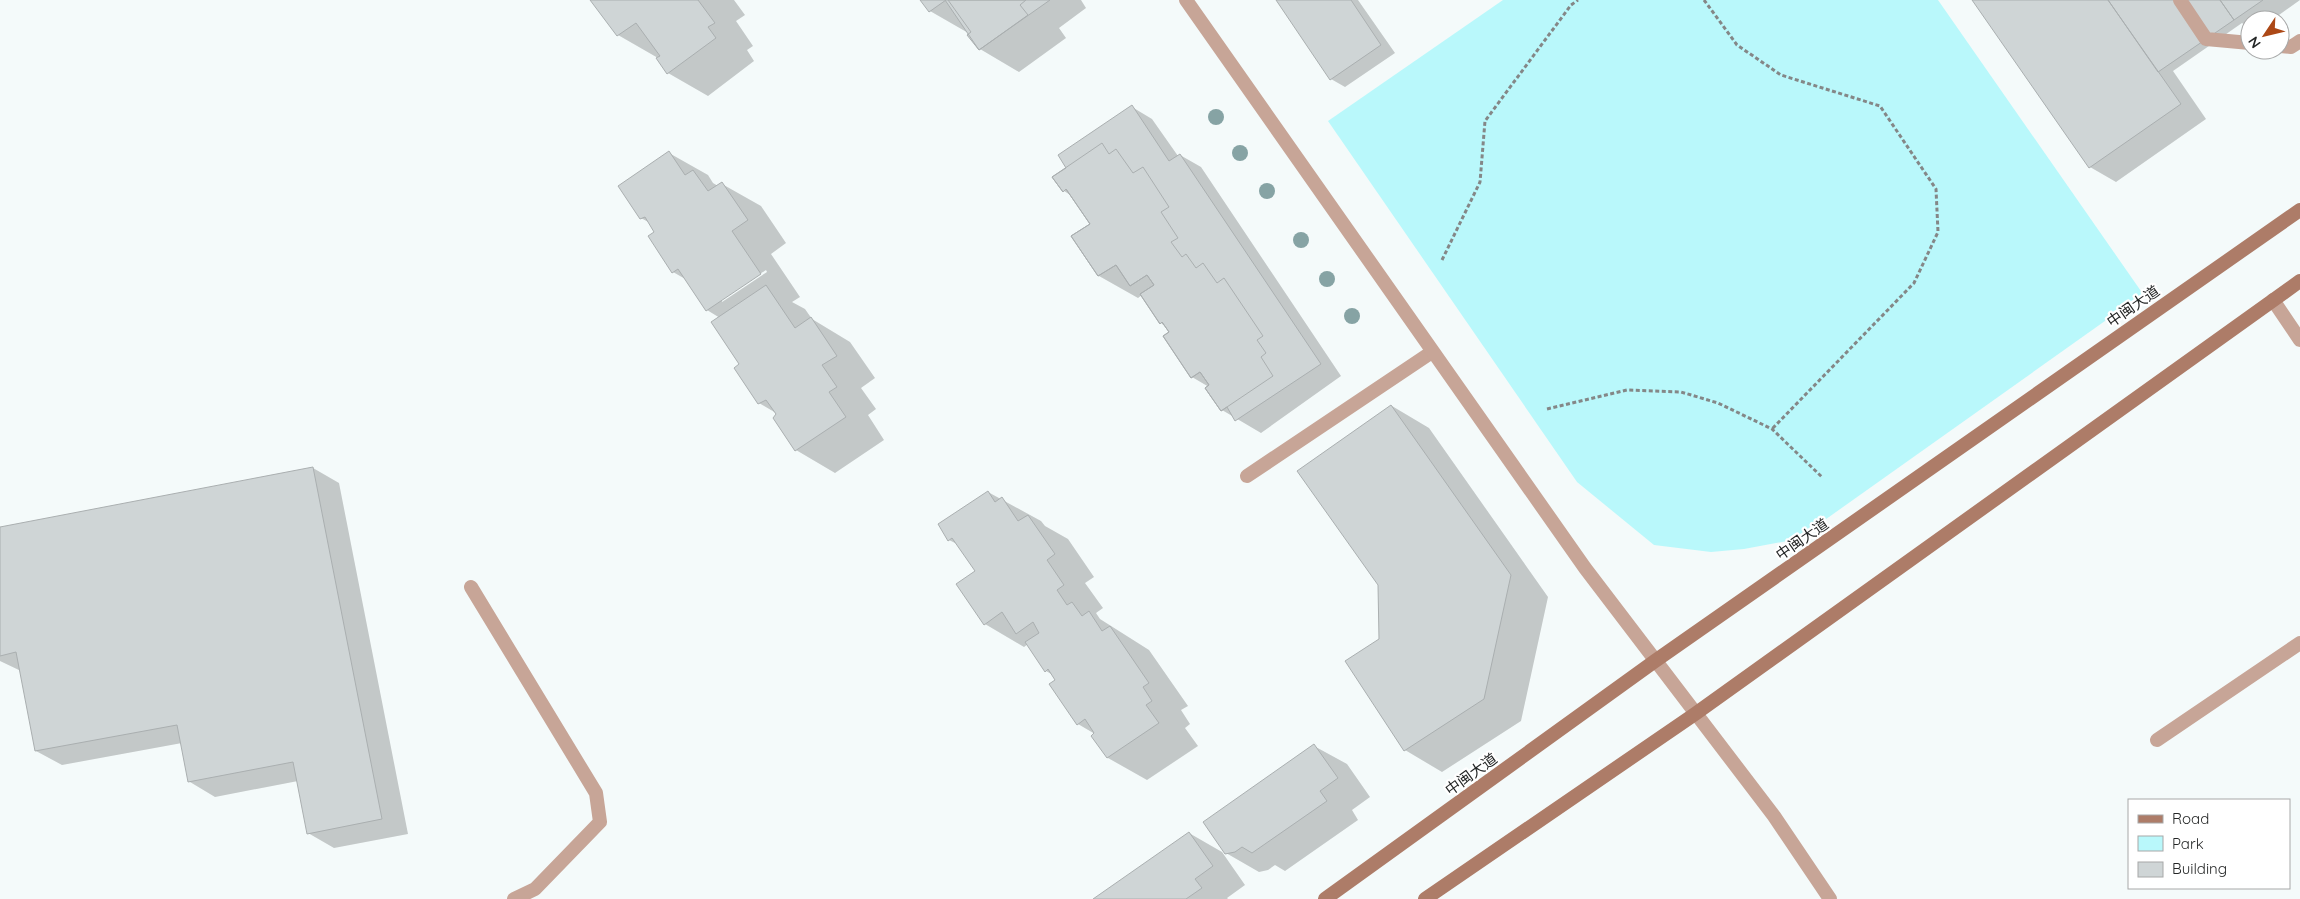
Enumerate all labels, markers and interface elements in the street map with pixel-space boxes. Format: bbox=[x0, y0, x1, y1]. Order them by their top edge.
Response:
north arrow bbox=[2240, 10, 2290, 60]
text: N bbox=[2244, 33, 2265, 52]
street label: 中闽大道 bbox=[2103, 281, 2163, 331]
street label: 中闽大道 bbox=[1772, 514, 1832, 564]
street label: 中闽大道 bbox=[1441, 749, 1501, 799]
legend bbox=[2128, 799, 2290, 889]
text: Road bbox=[2172, 809, 2209, 828]
text: Park bbox=[2172, 834, 2204, 853]
text: Building bbox=[2172, 859, 2227, 878]

